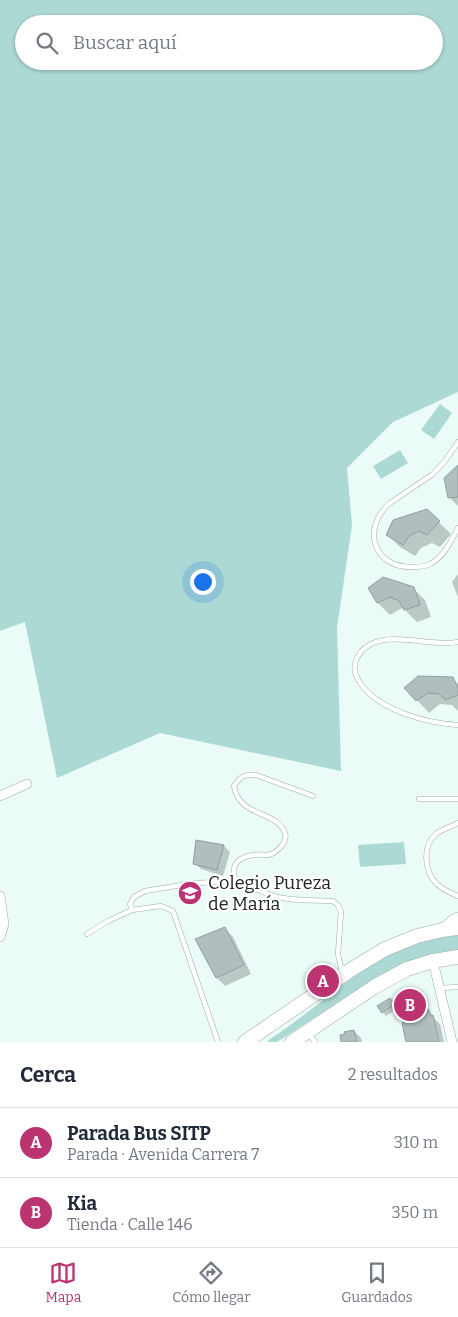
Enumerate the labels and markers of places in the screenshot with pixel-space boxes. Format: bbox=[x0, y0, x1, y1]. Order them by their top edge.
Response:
place label: Colegio Pureza de María bbox=[208, 872, 331, 915]
school or university icon: Colegio Pureza de María bbox=[177, 880, 203, 906]
pin: A bbox=[307, 962, 339, 1000]
pin: B bbox=[394, 986, 426, 1024]

